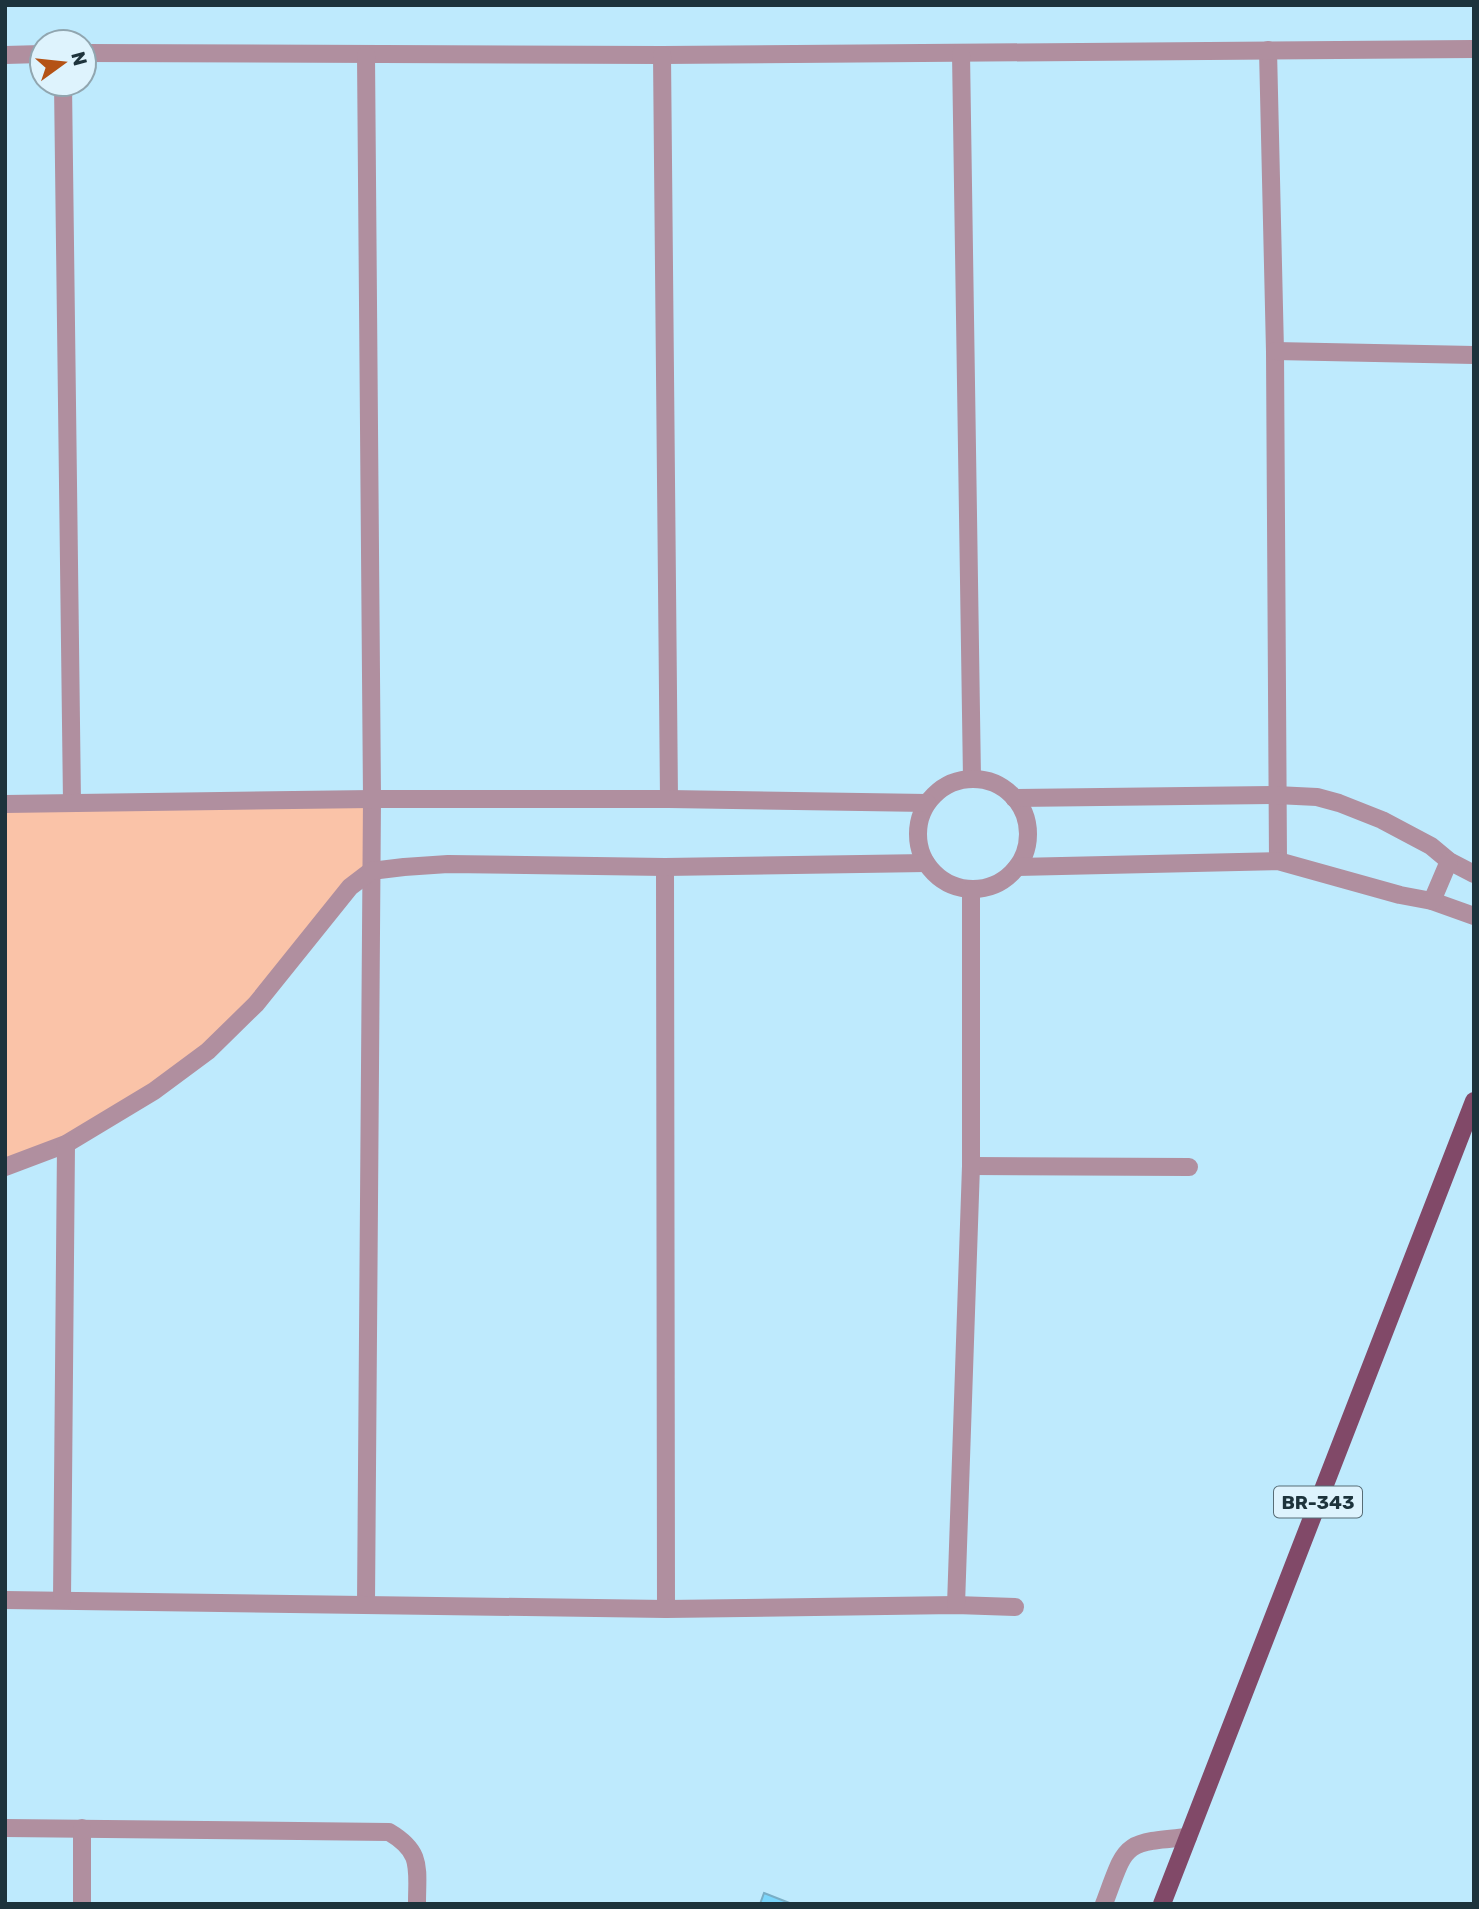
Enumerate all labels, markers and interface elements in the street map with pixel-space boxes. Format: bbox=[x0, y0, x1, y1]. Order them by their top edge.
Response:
north arrow bbox=[28, 28, 98, 98]
text: N bbox=[66, 49, 92, 68]
road number: BR-343 bbox=[1274, 1486, 1362, 1518]

